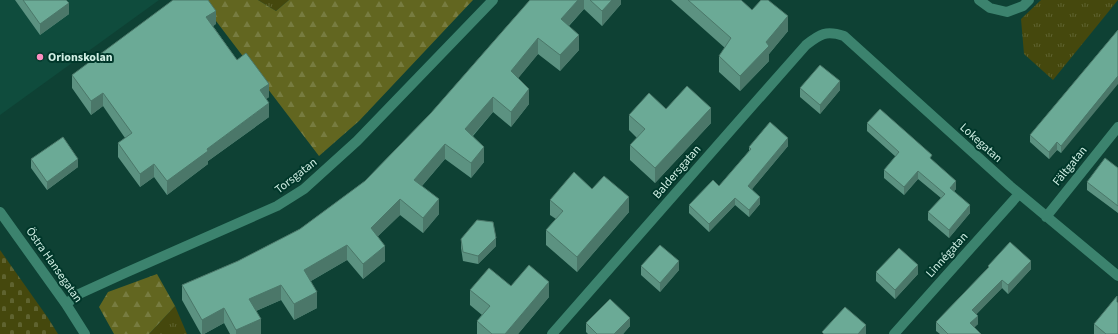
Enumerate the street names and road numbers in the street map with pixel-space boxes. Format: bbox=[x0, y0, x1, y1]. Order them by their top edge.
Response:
street label: Lokegatan bbox=[956, 119, 1006, 167]
street label: Baldersgatan bbox=[649, 141, 705, 203]
street label: Fältgatan bbox=[1049, 142, 1091, 190]
street label: Torsgatan bbox=[271, 154, 321, 198]
street label: Östra Hansegatan bbox=[22, 224, 86, 306]
street label: Linnégatan bbox=[922, 229, 972, 281]

